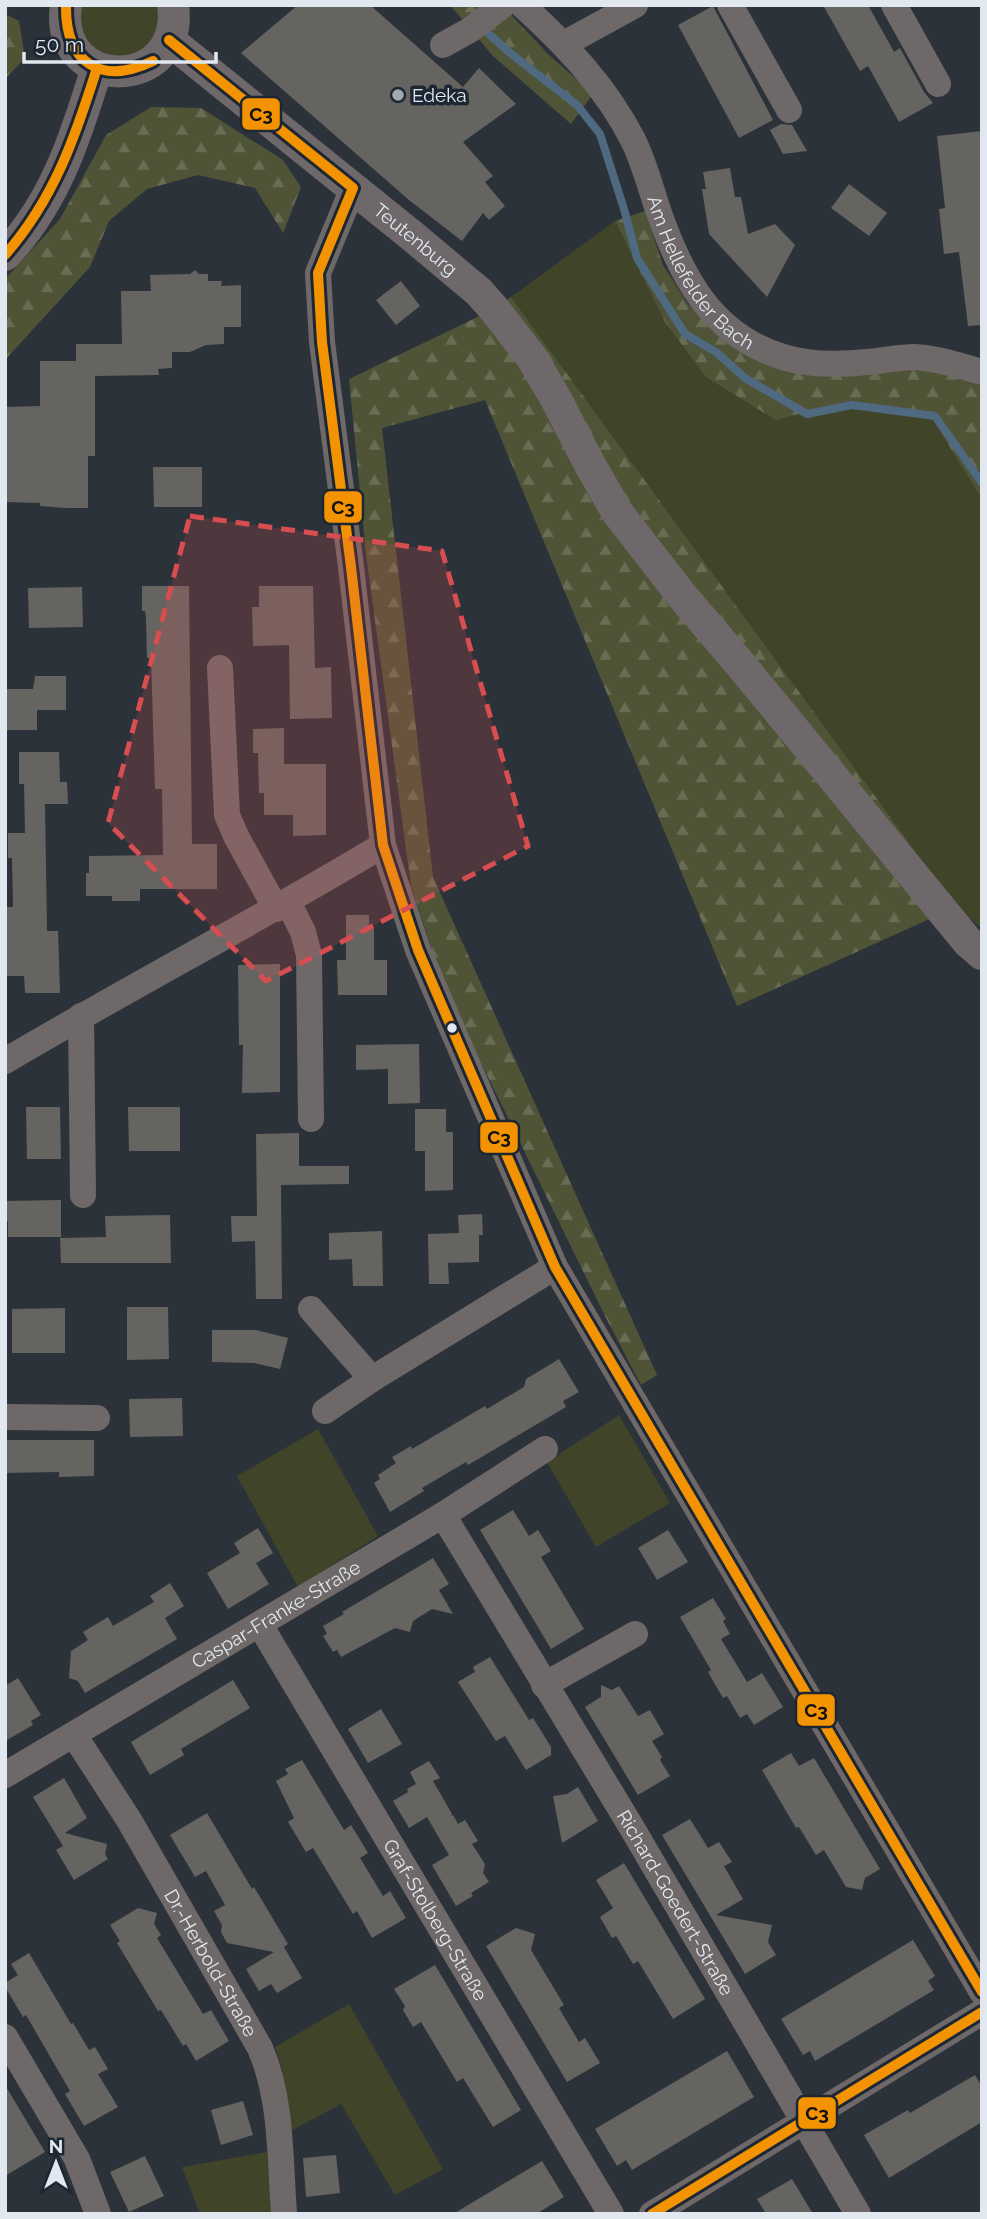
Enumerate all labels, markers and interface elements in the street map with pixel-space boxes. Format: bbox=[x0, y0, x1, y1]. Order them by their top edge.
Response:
scale bar bbox=[24, 21, 217, 65]
text: 50 m bbox=[35, 32, 84, 57]
place label: Edeka bbox=[412, 84, 467, 106]
marker: Edeka bbox=[390, 87, 406, 103]
line badge: C3 bbox=[241, 97, 281, 131]
text: C3 bbox=[249, 103, 273, 125]
street label: Am Hellefelder Bach bbox=[643, 193, 758, 354]
street label: Teutenburg bbox=[369, 198, 462, 280]
line badge: C3 bbox=[323, 490, 363, 524]
text: C3 bbox=[331, 496, 355, 518]
unlabelled marker bbox=[445, 1021, 459, 1035]
line badge: C3 bbox=[479, 1121, 519, 1154]
text: C3 bbox=[487, 1126, 511, 1148]
street label: Caspar-Franke-Straße bbox=[188, 1556, 364, 1673]
line badge: C3 bbox=[796, 1693, 836, 1727]
text: C3 bbox=[804, 1699, 828, 1721]
street label: Richard-Goedert-Straße bbox=[613, 1806, 738, 1999]
street label: Graf-Stolberg-Straße bbox=[379, 1835, 492, 2004]
street label: Dr.-Herbold-Straße bbox=[160, 1885, 262, 2040]
line badge: C3 bbox=[797, 2096, 837, 2130]
text: C3 bbox=[805, 2102, 829, 2124]
north arrow bbox=[21, 2128, 91, 2198]
text: N bbox=[49, 2135, 63, 2157]

